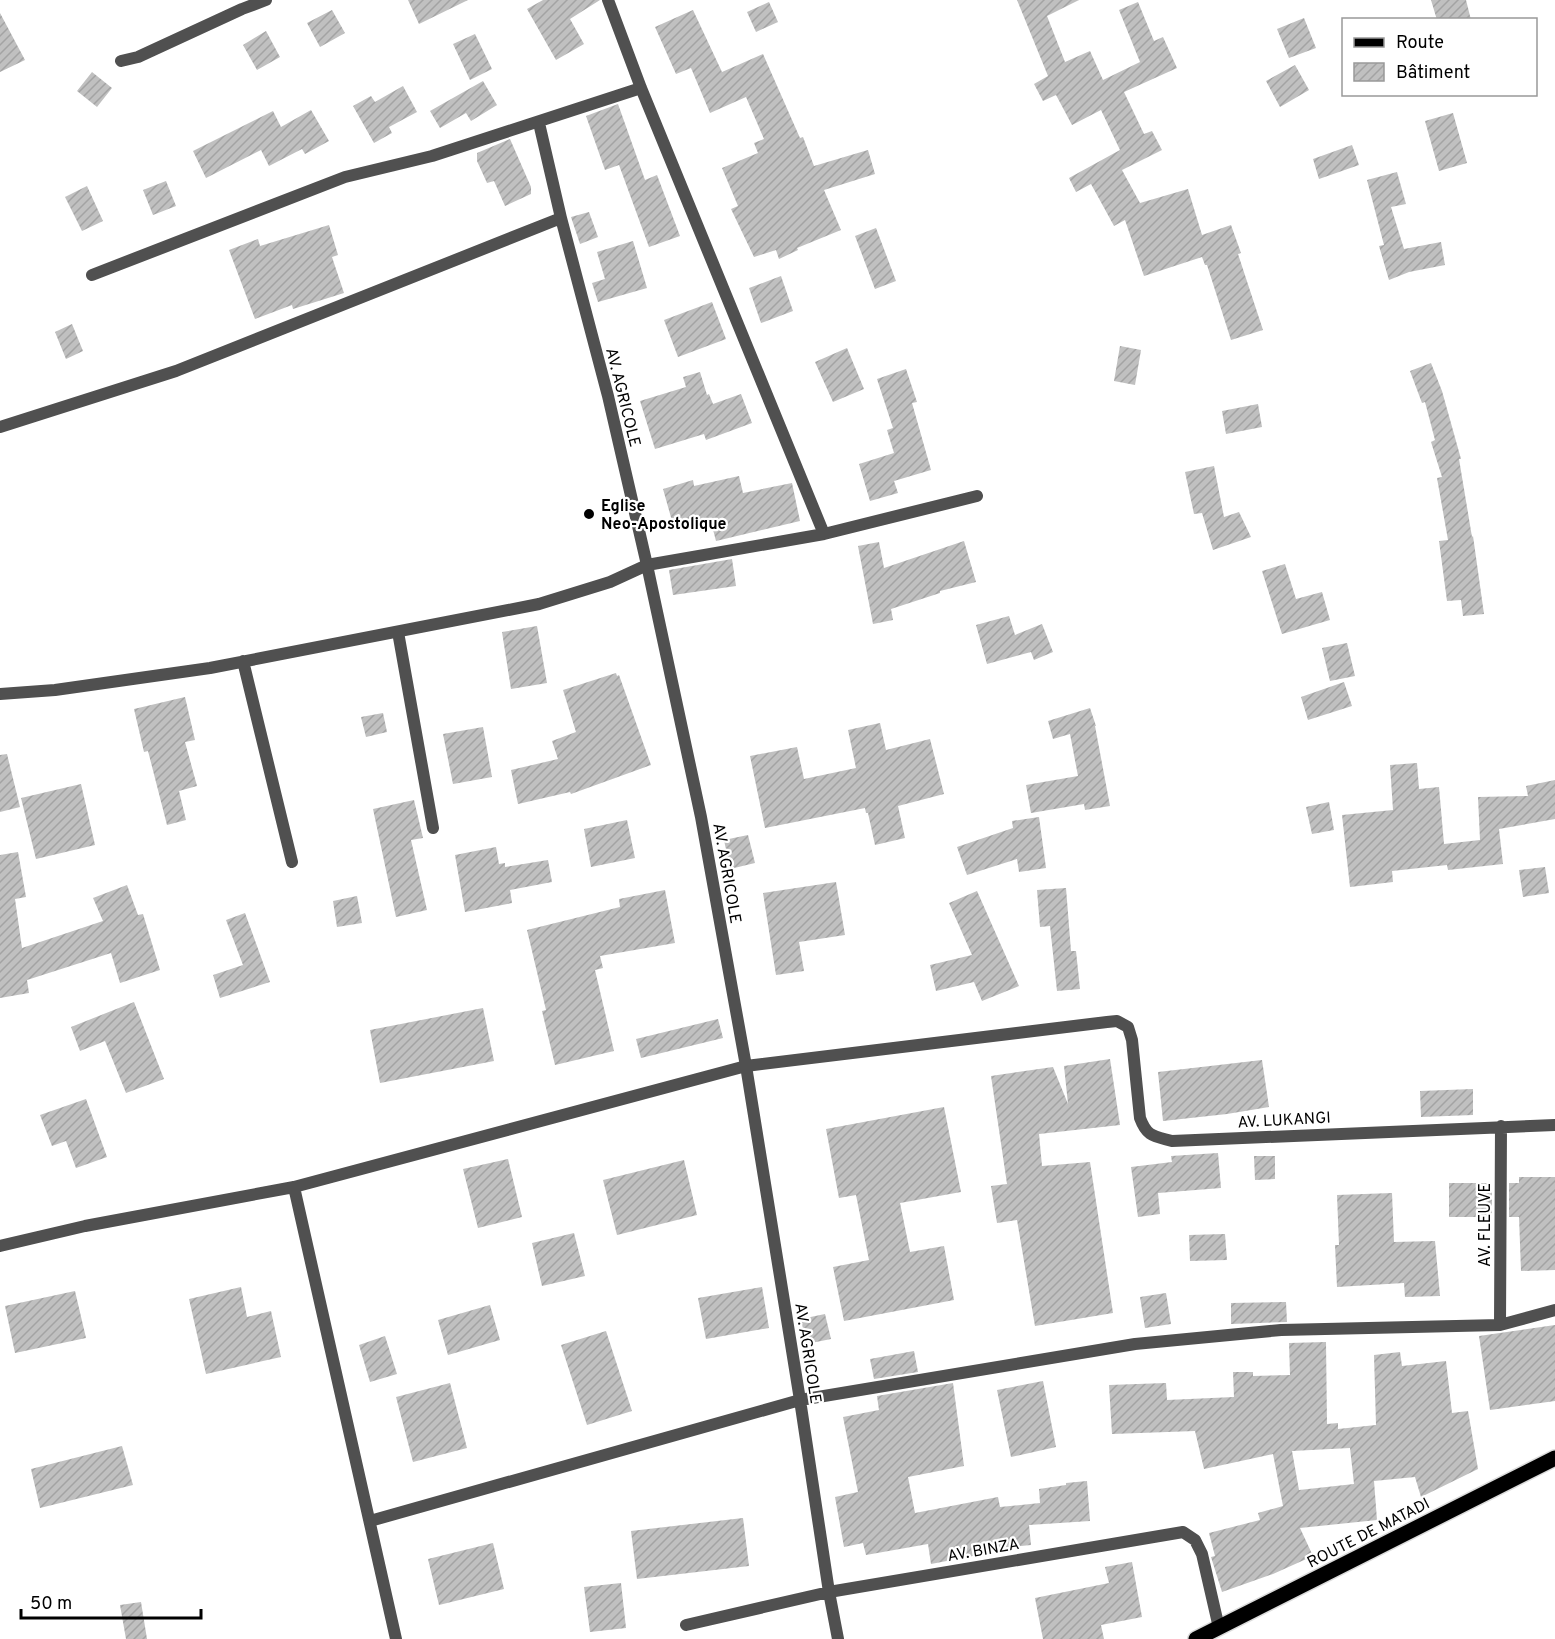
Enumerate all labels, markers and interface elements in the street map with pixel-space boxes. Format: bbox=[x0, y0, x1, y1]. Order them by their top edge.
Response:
legend bbox=[1342, 18, 1537, 96]
text: Route bbox=[1396, 32, 1444, 55]
text: Bâtiment bbox=[1396, 62, 1470, 85]
street label: AV. AGRICOLE bbox=[600, 346, 644, 449]
place label: Eglise Neo-Apostolique bbox=[601, 497, 727, 535]
marker: Eglise Neo-Apostolique bbox=[582, 507, 596, 521]
street label: AV. AGRICOLE bbox=[707, 822, 745, 925]
street label: AV. LUKANGI bbox=[1237, 1109, 1331, 1133]
street label: AV. FLEUVE bbox=[1476, 1183, 1496, 1267]
street label: AV. AGRICOLE bbox=[789, 1302, 825, 1405]
street label: ROUTE DE MATADI bbox=[1304, 1494, 1434, 1573]
street label: AV. BINZA bbox=[946, 1535, 1021, 1567]
scale bar bbox=[21, 1582, 201, 1620]
text: 50 m bbox=[30, 1593, 72, 1616]

